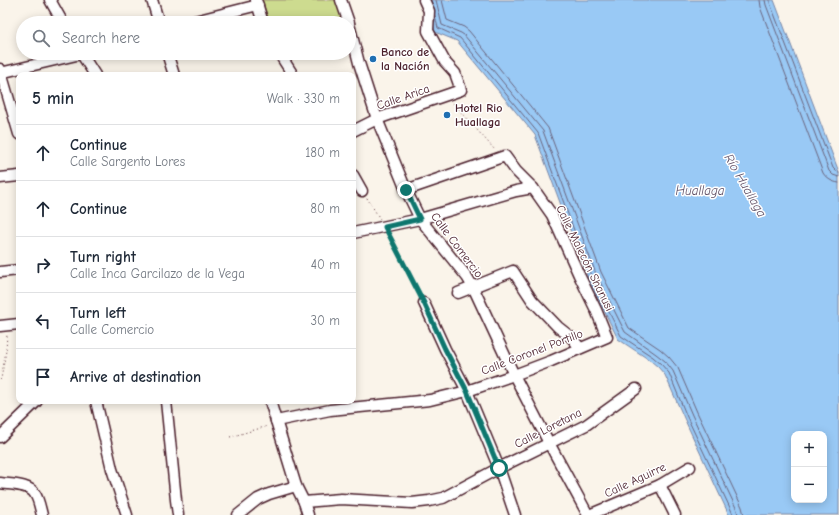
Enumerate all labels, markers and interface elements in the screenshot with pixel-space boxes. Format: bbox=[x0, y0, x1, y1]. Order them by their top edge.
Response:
search box bbox=[16, 16, 356, 60]
icon: search bbox=[30, 27, 52, 49]
text: Search here bbox=[62, 29, 140, 47]
place label: Banco de la Nación bbox=[381, 45, 429, 73]
marker: Banco de la Nación bbox=[368, 54, 378, 64]
street label: Calle Arica bbox=[375, 81, 431, 113]
text: 5 min bbox=[32, 89, 74, 108]
text: Walk · 330 m bbox=[267, 91, 340, 106]
place label: Hotel Rio Huallaga bbox=[455, 101, 502, 129]
marker: Hotel Rio Huallaga bbox=[442, 110, 452, 120]
text: Continue bbox=[70, 136, 127, 154]
icon: ahead bbox=[32, 142, 54, 164]
text: 180 m bbox=[305, 145, 340, 160]
water label: Río Huallaga bbox=[721, 151, 770, 220]
text: Calle Sargento Lores bbox=[70, 154, 185, 169]
route end bbox=[397, 181, 415, 199]
water label: Huallaga bbox=[676, 183, 725, 198]
icon: ahead bbox=[32, 198, 54, 220]
text: Continue bbox=[70, 200, 127, 218]
text: 80 m bbox=[310, 201, 340, 216]
street label: Calle Malecón Shanusi bbox=[553, 203, 617, 313]
street label: Calle Comercio bbox=[428, 210, 486, 280]
text: Turn right bbox=[70, 248, 136, 266]
icon: right bbox=[32, 254, 54, 276]
text: 40 m bbox=[311, 257, 340, 272]
text: Calle Inca Garcilazo de la Vega bbox=[70, 266, 245, 281]
text: Turn left bbox=[70, 304, 126, 322]
icon: left bbox=[32, 310, 54, 332]
text: 30 m bbox=[310, 313, 340, 328]
text: Calle Comercio bbox=[70, 322, 154, 337]
street label: Calle Coronel Portillo bbox=[479, 326, 585, 378]
icon: arrive bbox=[32, 366, 54, 388]
text: Arrive at destination bbox=[70, 368, 201, 386]
street label: Calle Loretana bbox=[512, 405, 584, 451]
map controls bbox=[791, 431, 827, 503]
button: + bbox=[791, 431, 827, 467]
route start bbox=[490, 459, 508, 477]
street label: Calle Aguirre bbox=[602, 460, 668, 500]
button: − bbox=[791, 467, 827, 503]

